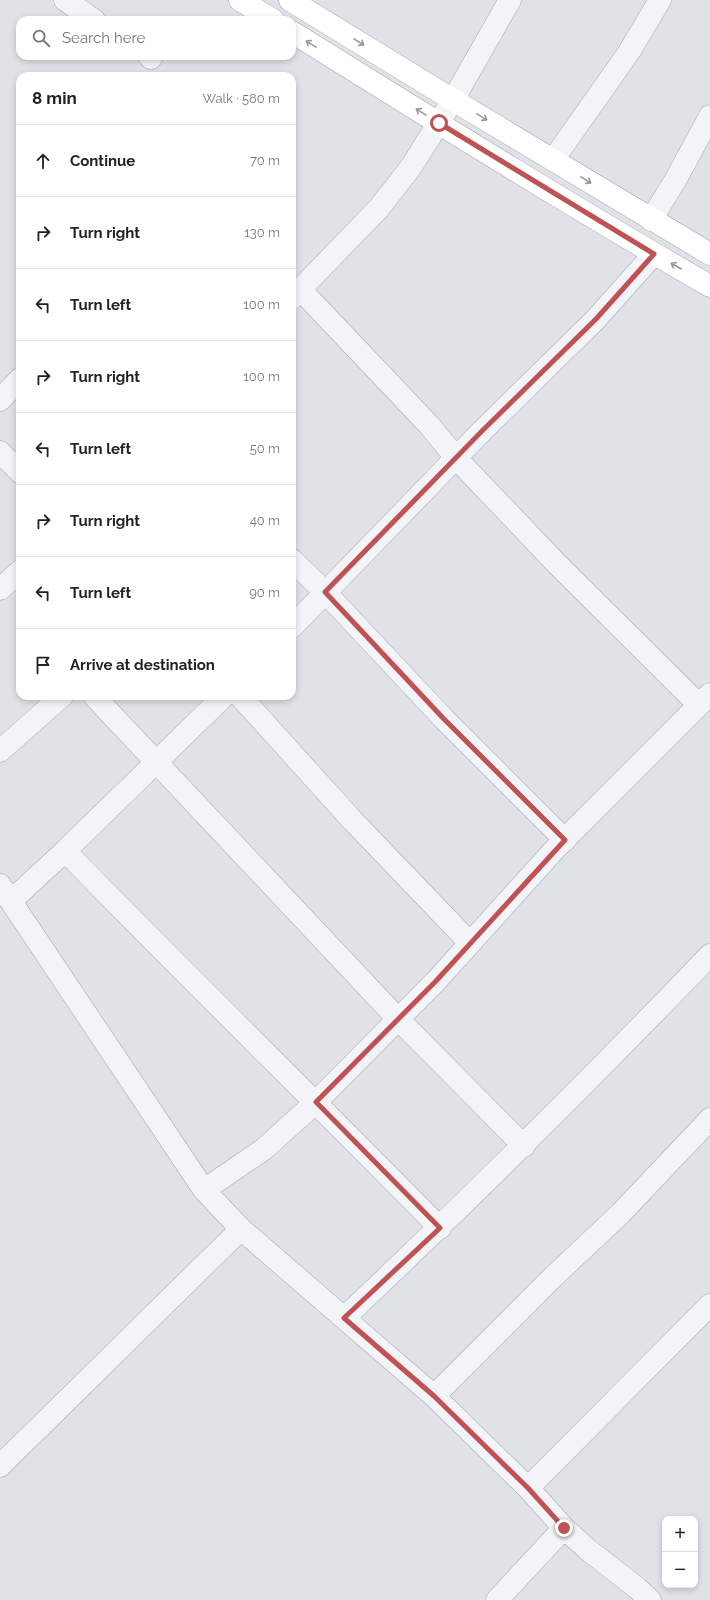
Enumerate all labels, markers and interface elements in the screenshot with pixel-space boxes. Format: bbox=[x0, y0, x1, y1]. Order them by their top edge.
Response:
search box bbox=[16, 16, 296, 60]
icon: search bbox=[30, 27, 52, 49]
text: Search here bbox=[62, 29, 145, 47]
one-way arrow bbox=[305, 39, 317, 47]
one-way arrow bbox=[353, 39, 365, 47]
text: 8 min bbox=[32, 88, 77, 108]
text: Walk · 580 m bbox=[202, 91, 280, 106]
one-way arrow bbox=[416, 108, 427, 116]
route start bbox=[430, 114, 448, 132]
one-way arrow bbox=[476, 114, 488, 122]
icon: ahead bbox=[32, 150, 54, 172]
text: Continue bbox=[70, 152, 135, 170]
text: 70 m bbox=[250, 153, 280, 168]
one-way arrow bbox=[580, 177, 592, 185]
icon: right bbox=[32, 222, 54, 244]
text: Turn right bbox=[70, 224, 140, 242]
text: 130 m bbox=[244, 225, 280, 240]
one-way arrow bbox=[670, 262, 682, 270]
icon: left bbox=[32, 294, 54, 316]
text: Turn left bbox=[70, 296, 131, 314]
text: 100 m bbox=[243, 297, 280, 312]
icon: right bbox=[32, 366, 54, 388]
text: Turn right bbox=[70, 368, 140, 386]
text: 100 m bbox=[243, 369, 280, 384]
icon: left bbox=[32, 438, 54, 460]
text: Turn left bbox=[70, 440, 131, 458]
text: 50 m bbox=[250, 441, 280, 456]
icon: right bbox=[32, 510, 54, 532]
text: Turn right bbox=[70, 512, 140, 530]
text: 40 m bbox=[250, 513, 280, 528]
icon: left bbox=[32, 582, 54, 604]
text: Turn left bbox=[70, 584, 131, 602]
text: 90 m bbox=[249, 585, 280, 600]
icon: arrive bbox=[32, 654, 54, 676]
text: Arrive at destination bbox=[70, 656, 215, 674]
map controls bbox=[662, 1516, 698, 1588]
button: + bbox=[662, 1516, 698, 1552]
route end bbox=[555, 1519, 573, 1537]
button: − bbox=[662, 1552, 698, 1588]

